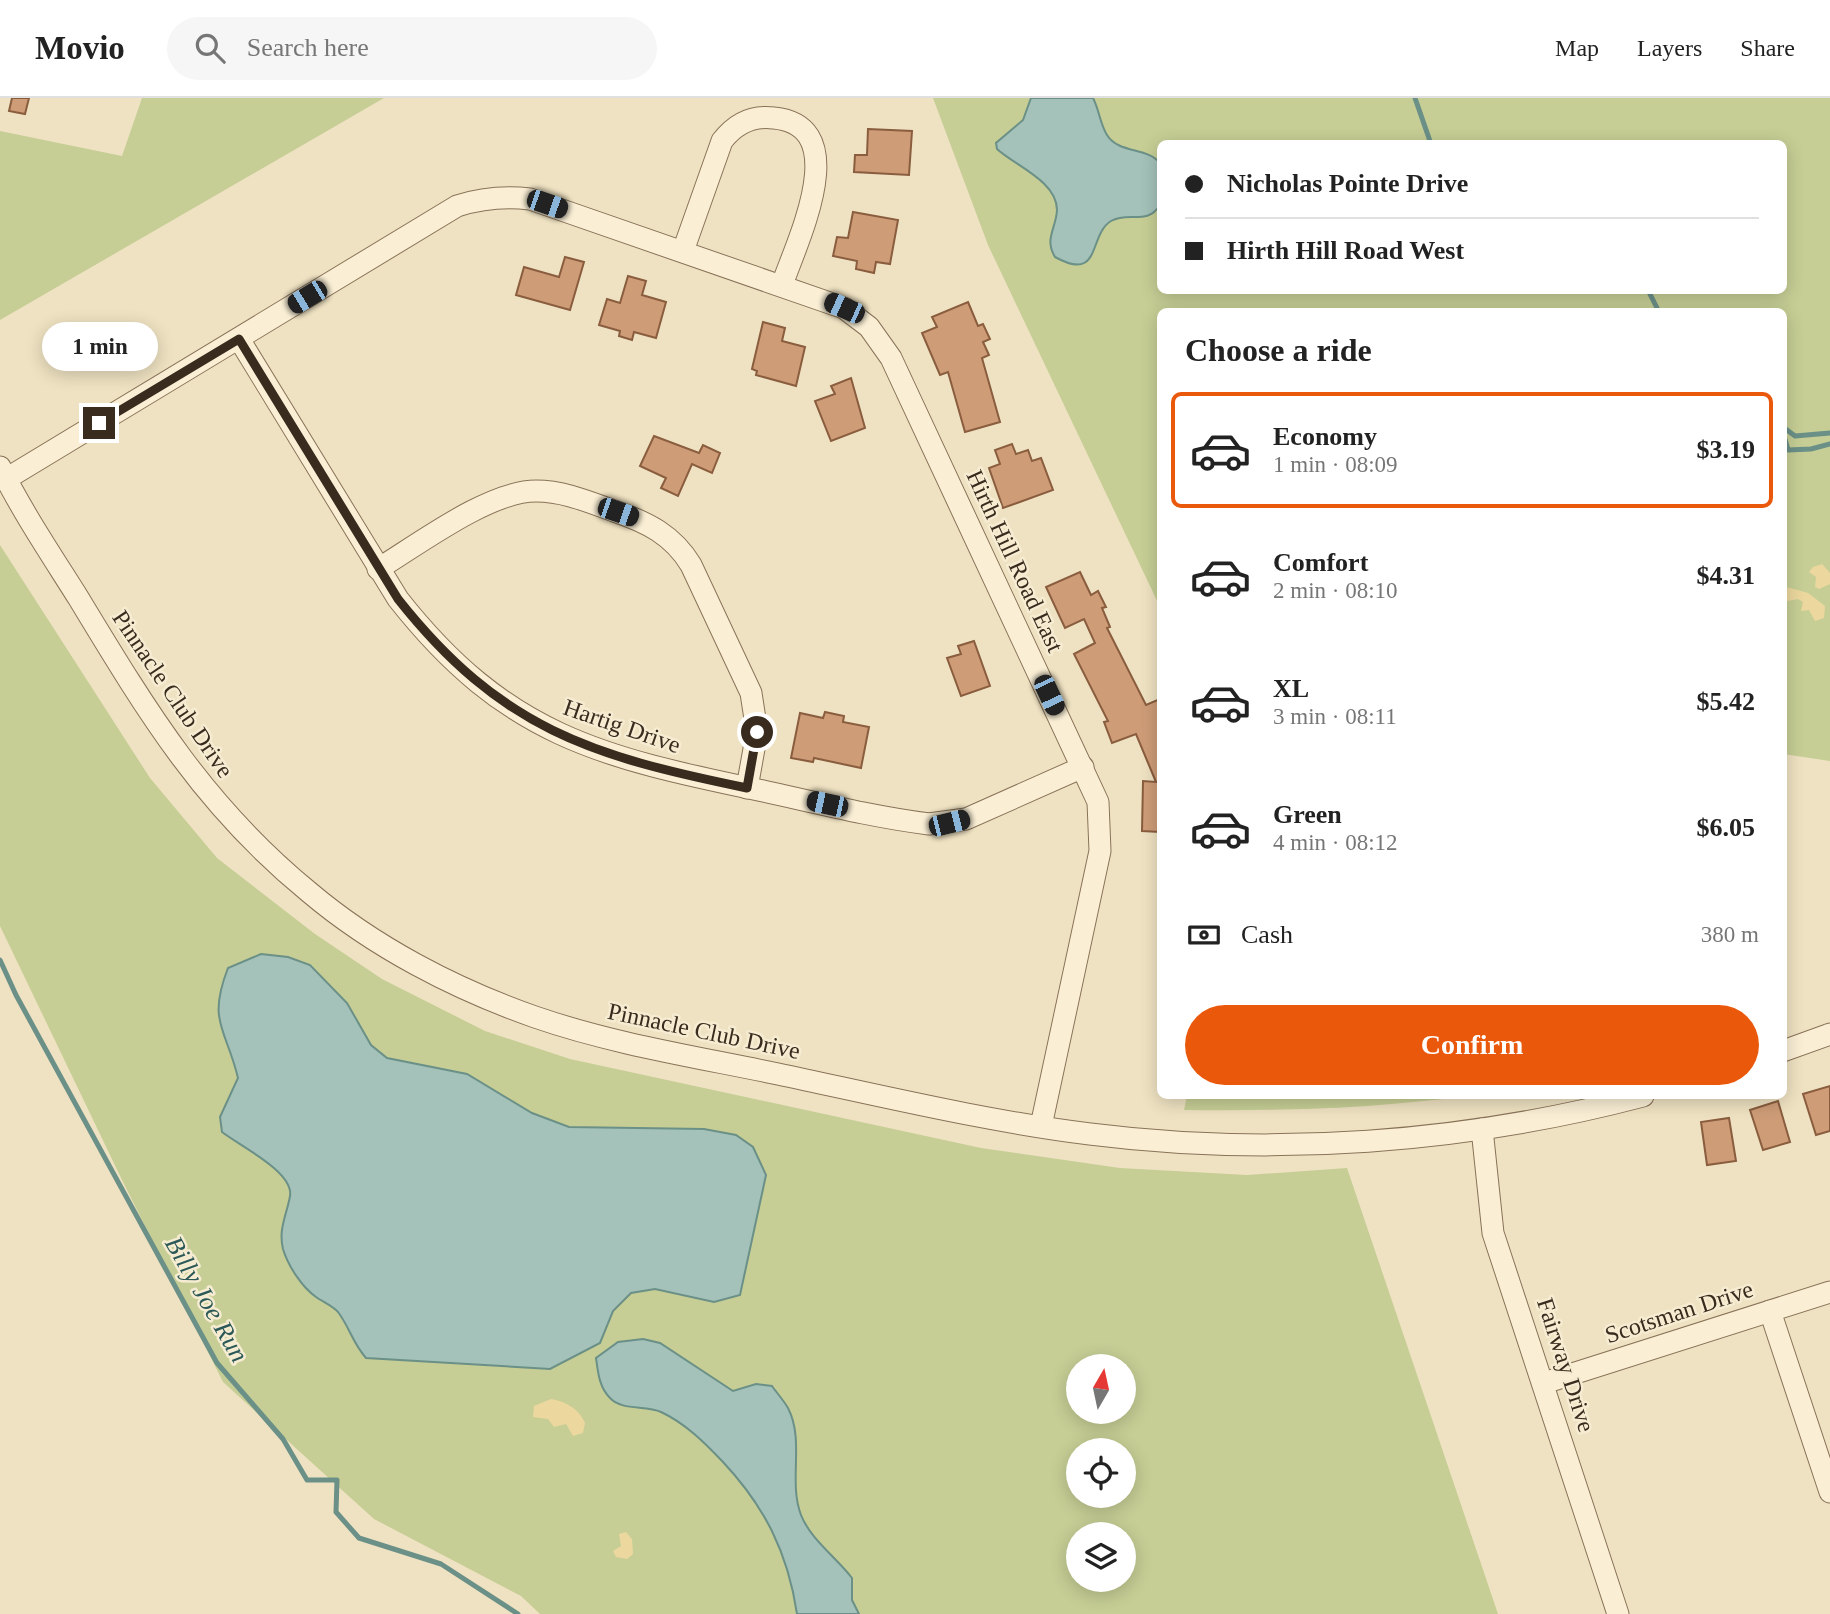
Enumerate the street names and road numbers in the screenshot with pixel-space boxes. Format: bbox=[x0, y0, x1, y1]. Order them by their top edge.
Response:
street label: Hirth Hill Road East bbox=[961, 466, 1069, 657]
street label: Pinnacle Club Drive bbox=[107, 605, 239, 783]
street label: Hartig Drive bbox=[560, 694, 684, 758]
street label: Pinnacle Club Drive bbox=[605, 998, 803, 1064]
street label: Scotsman Drive bbox=[1602, 1276, 1756, 1348]
street label: Fairway Drive bbox=[1532, 1295, 1600, 1435]

